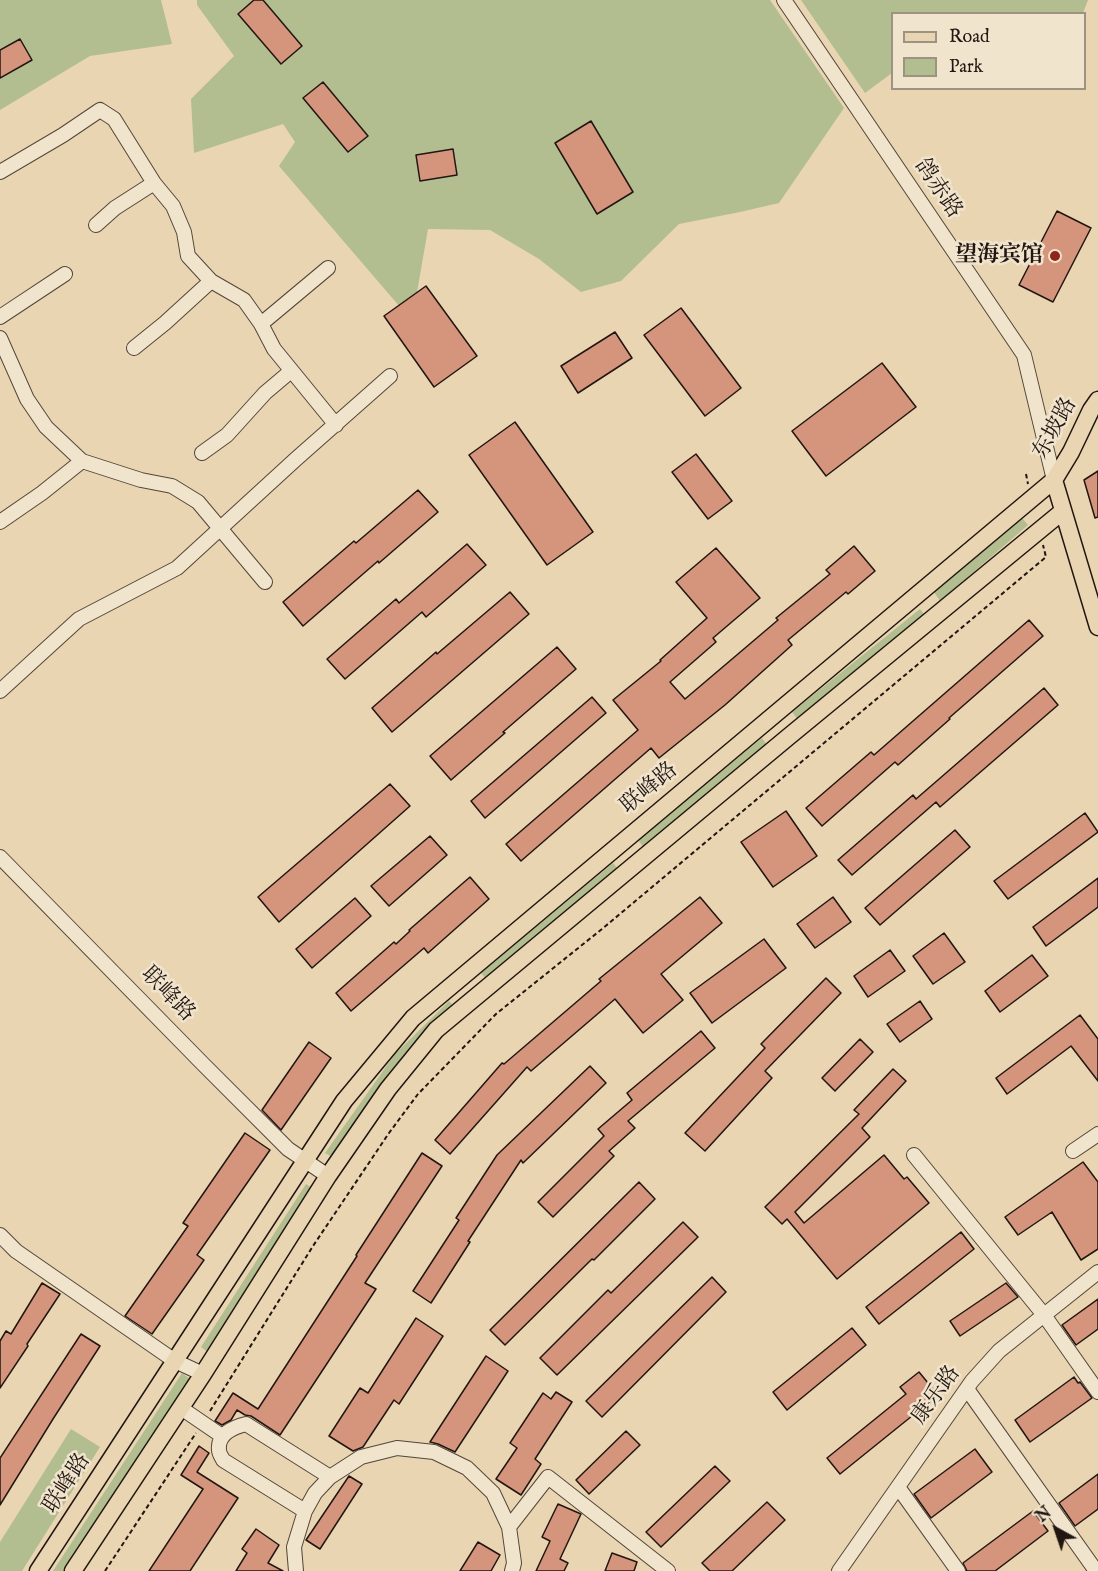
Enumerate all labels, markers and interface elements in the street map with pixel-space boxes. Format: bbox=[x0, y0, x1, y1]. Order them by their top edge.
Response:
legend bbox=[891, 12, 1086, 90]
text: Road bbox=[949, 26, 990, 49]
text: Park bbox=[949, 56, 983, 79]
street label: 鸽赤路 bbox=[908, 154, 966, 224]
place label: 望海宾馆 bbox=[955, 243, 1043, 269]
marker: 望海宾馆 bbox=[1048, 249, 1062, 263]
street label: 东坡路 bbox=[1028, 394, 1084, 464]
street label: 联峰路 bbox=[616, 758, 684, 820]
street label: 联峰路 bbox=[135, 962, 199, 1028]
street label: 康乐路 bbox=[907, 1362, 967, 1430]
street label: 联峰路 bbox=[39, 1449, 97, 1519]
north arrow bbox=[1026, 1499, 1086, 1559]
text: N bbox=[1033, 1503, 1056, 1527]

